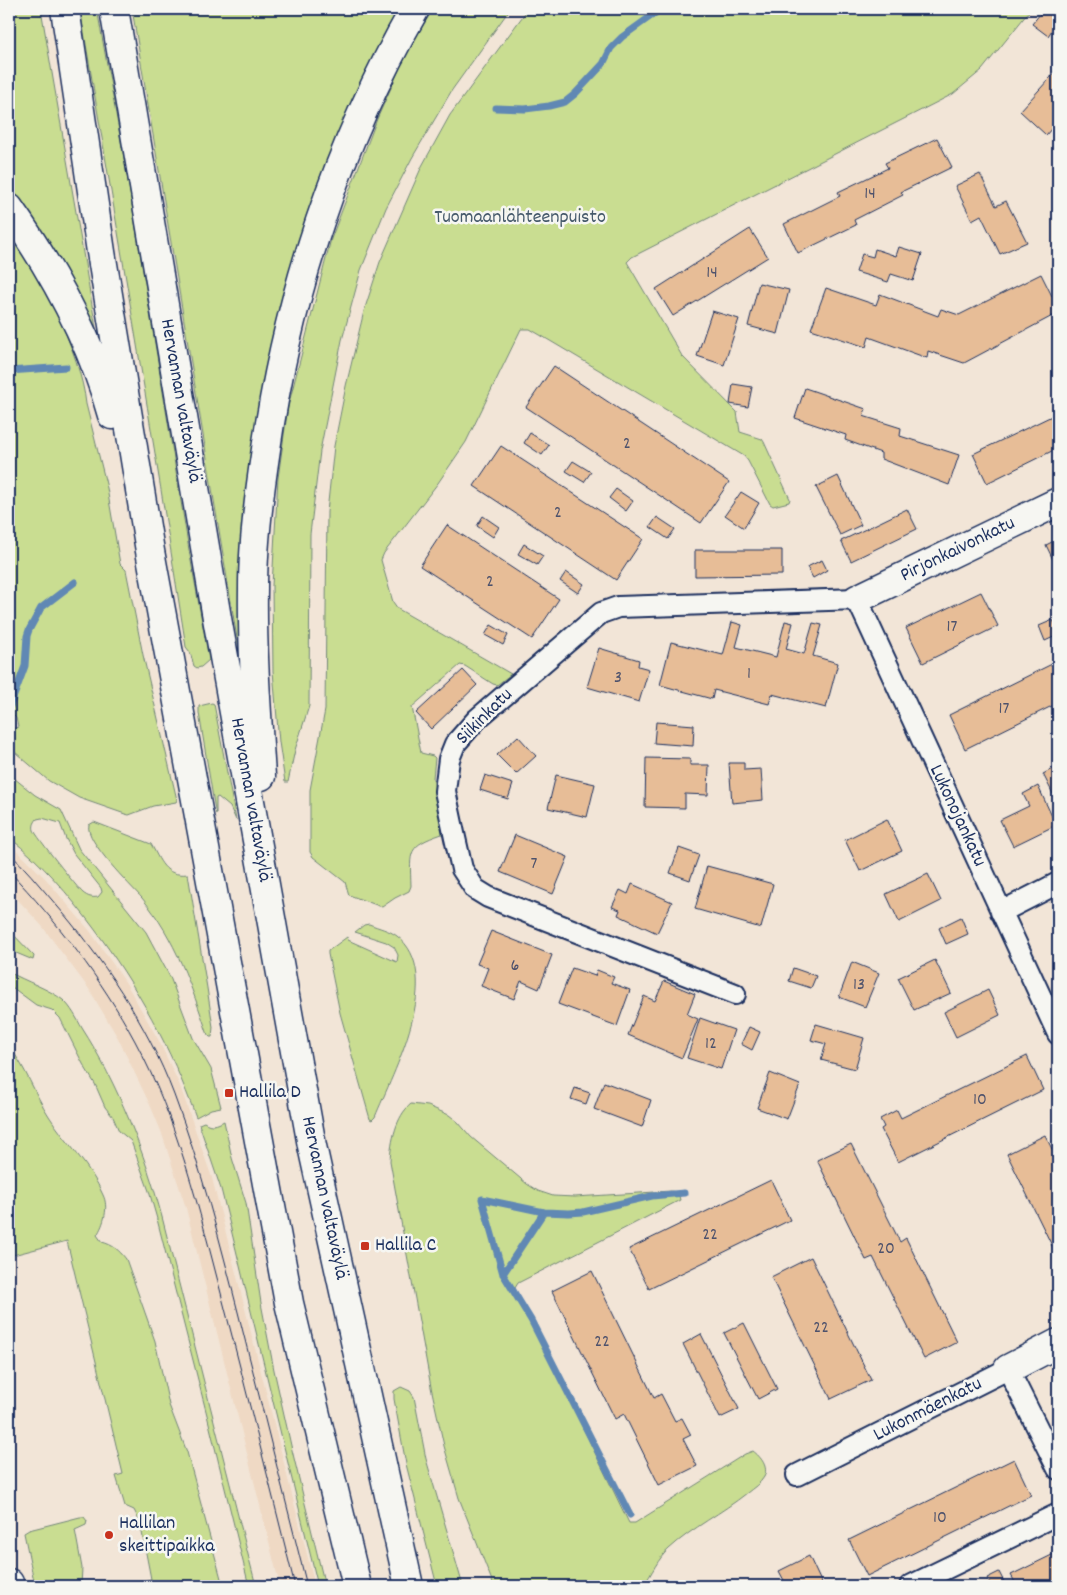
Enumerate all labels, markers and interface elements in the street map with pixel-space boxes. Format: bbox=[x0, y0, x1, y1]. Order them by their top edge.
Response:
house number: 14 bbox=[864, 182, 876, 207]
park label: Tuomaanlähteenpuisto bbox=[434, 204, 606, 232]
house number: 14 bbox=[706, 261, 718, 286]
street label: Hervannan valtaväylä bbox=[152, 317, 208, 485]
house number: 2 bbox=[623, 432, 631, 457]
house number: 2 bbox=[554, 501, 562, 526]
street label: Pirjonkaivonkatu bbox=[896, 510, 1020, 590]
house number: 2 bbox=[486, 570, 494, 595]
house number: 17 bbox=[947, 615, 958, 640]
house number: 1 bbox=[747, 662, 751, 687]
house number: 3 bbox=[614, 666, 622, 691]
street label: Siikinkatu bbox=[450, 682, 520, 752]
house number: 17 bbox=[999, 697, 1010, 722]
street label: Hervannan valtaväylä bbox=[222, 716, 278, 884]
street label: Lukonojankatu bbox=[921, 760, 993, 872]
house number: 7 bbox=[531, 852, 538, 877]
house number: 6 bbox=[511, 954, 519, 979]
house number: 13 bbox=[853, 973, 865, 998]
house number: 12 bbox=[705, 1032, 717, 1057]
place label: Hallila D bbox=[239, 1079, 301, 1107]
marker: Hallila D bbox=[223, 1087, 235, 1099]
house number: 10 bbox=[973, 1088, 987, 1113]
street label: Hervannan valtaväylä bbox=[293, 1114, 355, 1282]
house number: 22 bbox=[702, 1223, 718, 1248]
place label: Hallila C bbox=[375, 1232, 437, 1260]
house number: 20 bbox=[877, 1237, 895, 1262]
marker: Hallila C bbox=[359, 1240, 371, 1252]
house number: 22 bbox=[813, 1316, 829, 1341]
house number: 22 bbox=[594, 1330, 610, 1355]
street label: Lukonmäenkatu bbox=[869, 1371, 987, 1449]
house number: 10 bbox=[933, 1506, 947, 1531]
place label: Hallilan skeittipaikka bbox=[119, 1510, 215, 1561]
marker: Hallilan skeittipaikka bbox=[103, 1529, 115, 1541]

